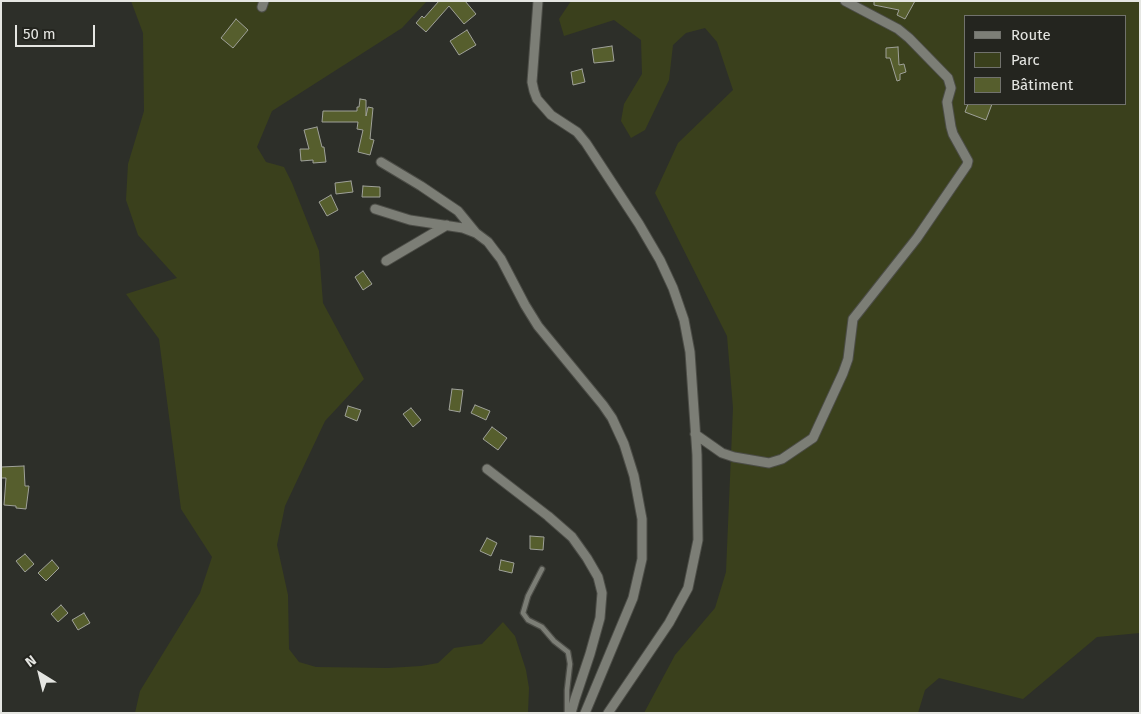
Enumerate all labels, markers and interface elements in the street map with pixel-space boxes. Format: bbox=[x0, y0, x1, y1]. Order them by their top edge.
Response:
scale bar bbox=[18, 15, 98, 47]
legend bbox=[964, 15, 1126, 105]
text: 50 m bbox=[23, 25, 56, 43]
text: Route bbox=[1011, 26, 1051, 44]
text: Parc bbox=[1011, 51, 1040, 69]
text: Bâtiment bbox=[1011, 76, 1073, 94]
north arrow bbox=[15, 649, 65, 699]
text: N bbox=[22, 652, 40, 671]

